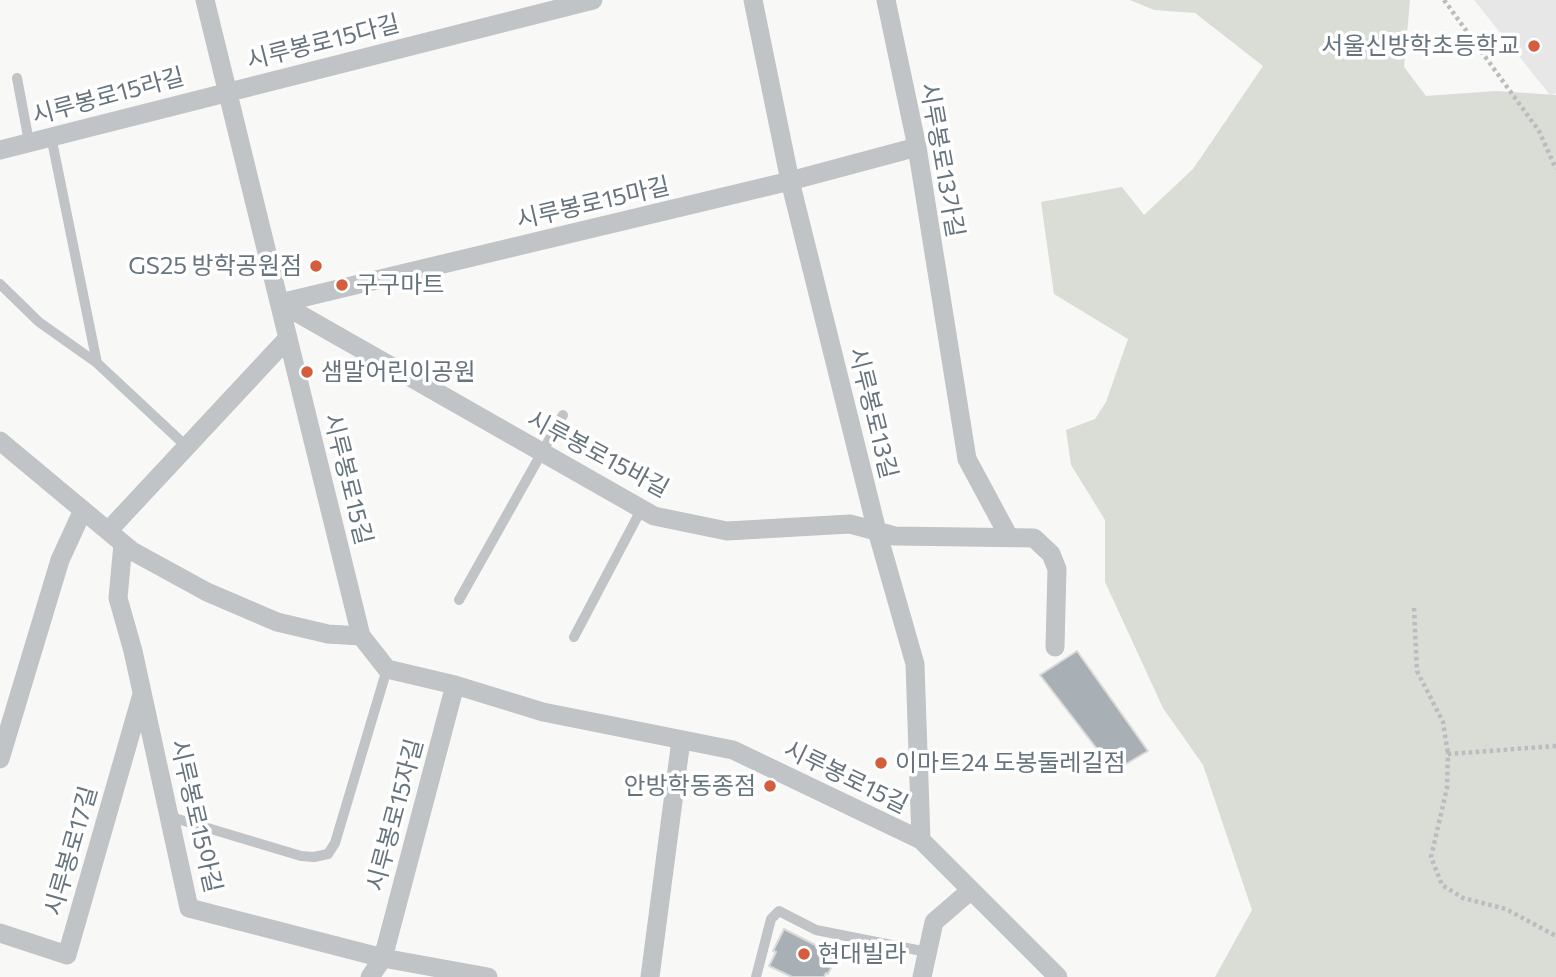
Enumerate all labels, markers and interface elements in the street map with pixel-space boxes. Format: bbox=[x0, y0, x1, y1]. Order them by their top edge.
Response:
street label: 시루봉로15다길 bbox=[244, 9, 402, 75]
place label: 서울신방학초등학교 bbox=[1321, 32, 1520, 60]
marker: 서울신방학초등학교 bbox=[1526, 38, 1542, 54]
street label: 시루봉로15라길 bbox=[29, 62, 187, 130]
street label: 시루봉로13가길 bbox=[914, 80, 970, 240]
street label: 시루봉로15마길 bbox=[514, 171, 672, 235]
place label: GS25 방학공원점 bbox=[128, 252, 302, 280]
marker: GS25 방학공원점 bbox=[308, 258, 324, 274]
place label: 구구마트 bbox=[356, 271, 444, 299]
marker: 구구마트 bbox=[334, 277, 350, 293]
street label: 시루봉로13길 bbox=[843, 344, 903, 482]
place label: 샘말어린이공원 bbox=[321, 358, 476, 386]
marker: 샘말어린이공원 bbox=[299, 364, 315, 380]
street label: 시루봉로15바길 bbox=[522, 405, 674, 503]
street label: 시루봉로15길 bbox=[318, 410, 378, 548]
street label: 시루봉로15길 bbox=[779, 735, 913, 819]
street label: 시루봉로15자길 bbox=[361, 736, 429, 894]
street label: 시루봉로15아길 bbox=[164, 737, 228, 895]
place label: 이마트24 도봉둘레길점 bbox=[895, 749, 1126, 777]
marker: 이마트24 도봉둘레길점 bbox=[873, 755, 889, 771]
place label: 안방학동종점 bbox=[624, 772, 756, 800]
marker: 안방학동종점 bbox=[762, 778, 778, 794]
street label: 시루봉로17길 bbox=[39, 783, 103, 919]
place label: 현대빌라 bbox=[818, 940, 906, 968]
marker: 현대빌라 bbox=[796, 946, 812, 962]

